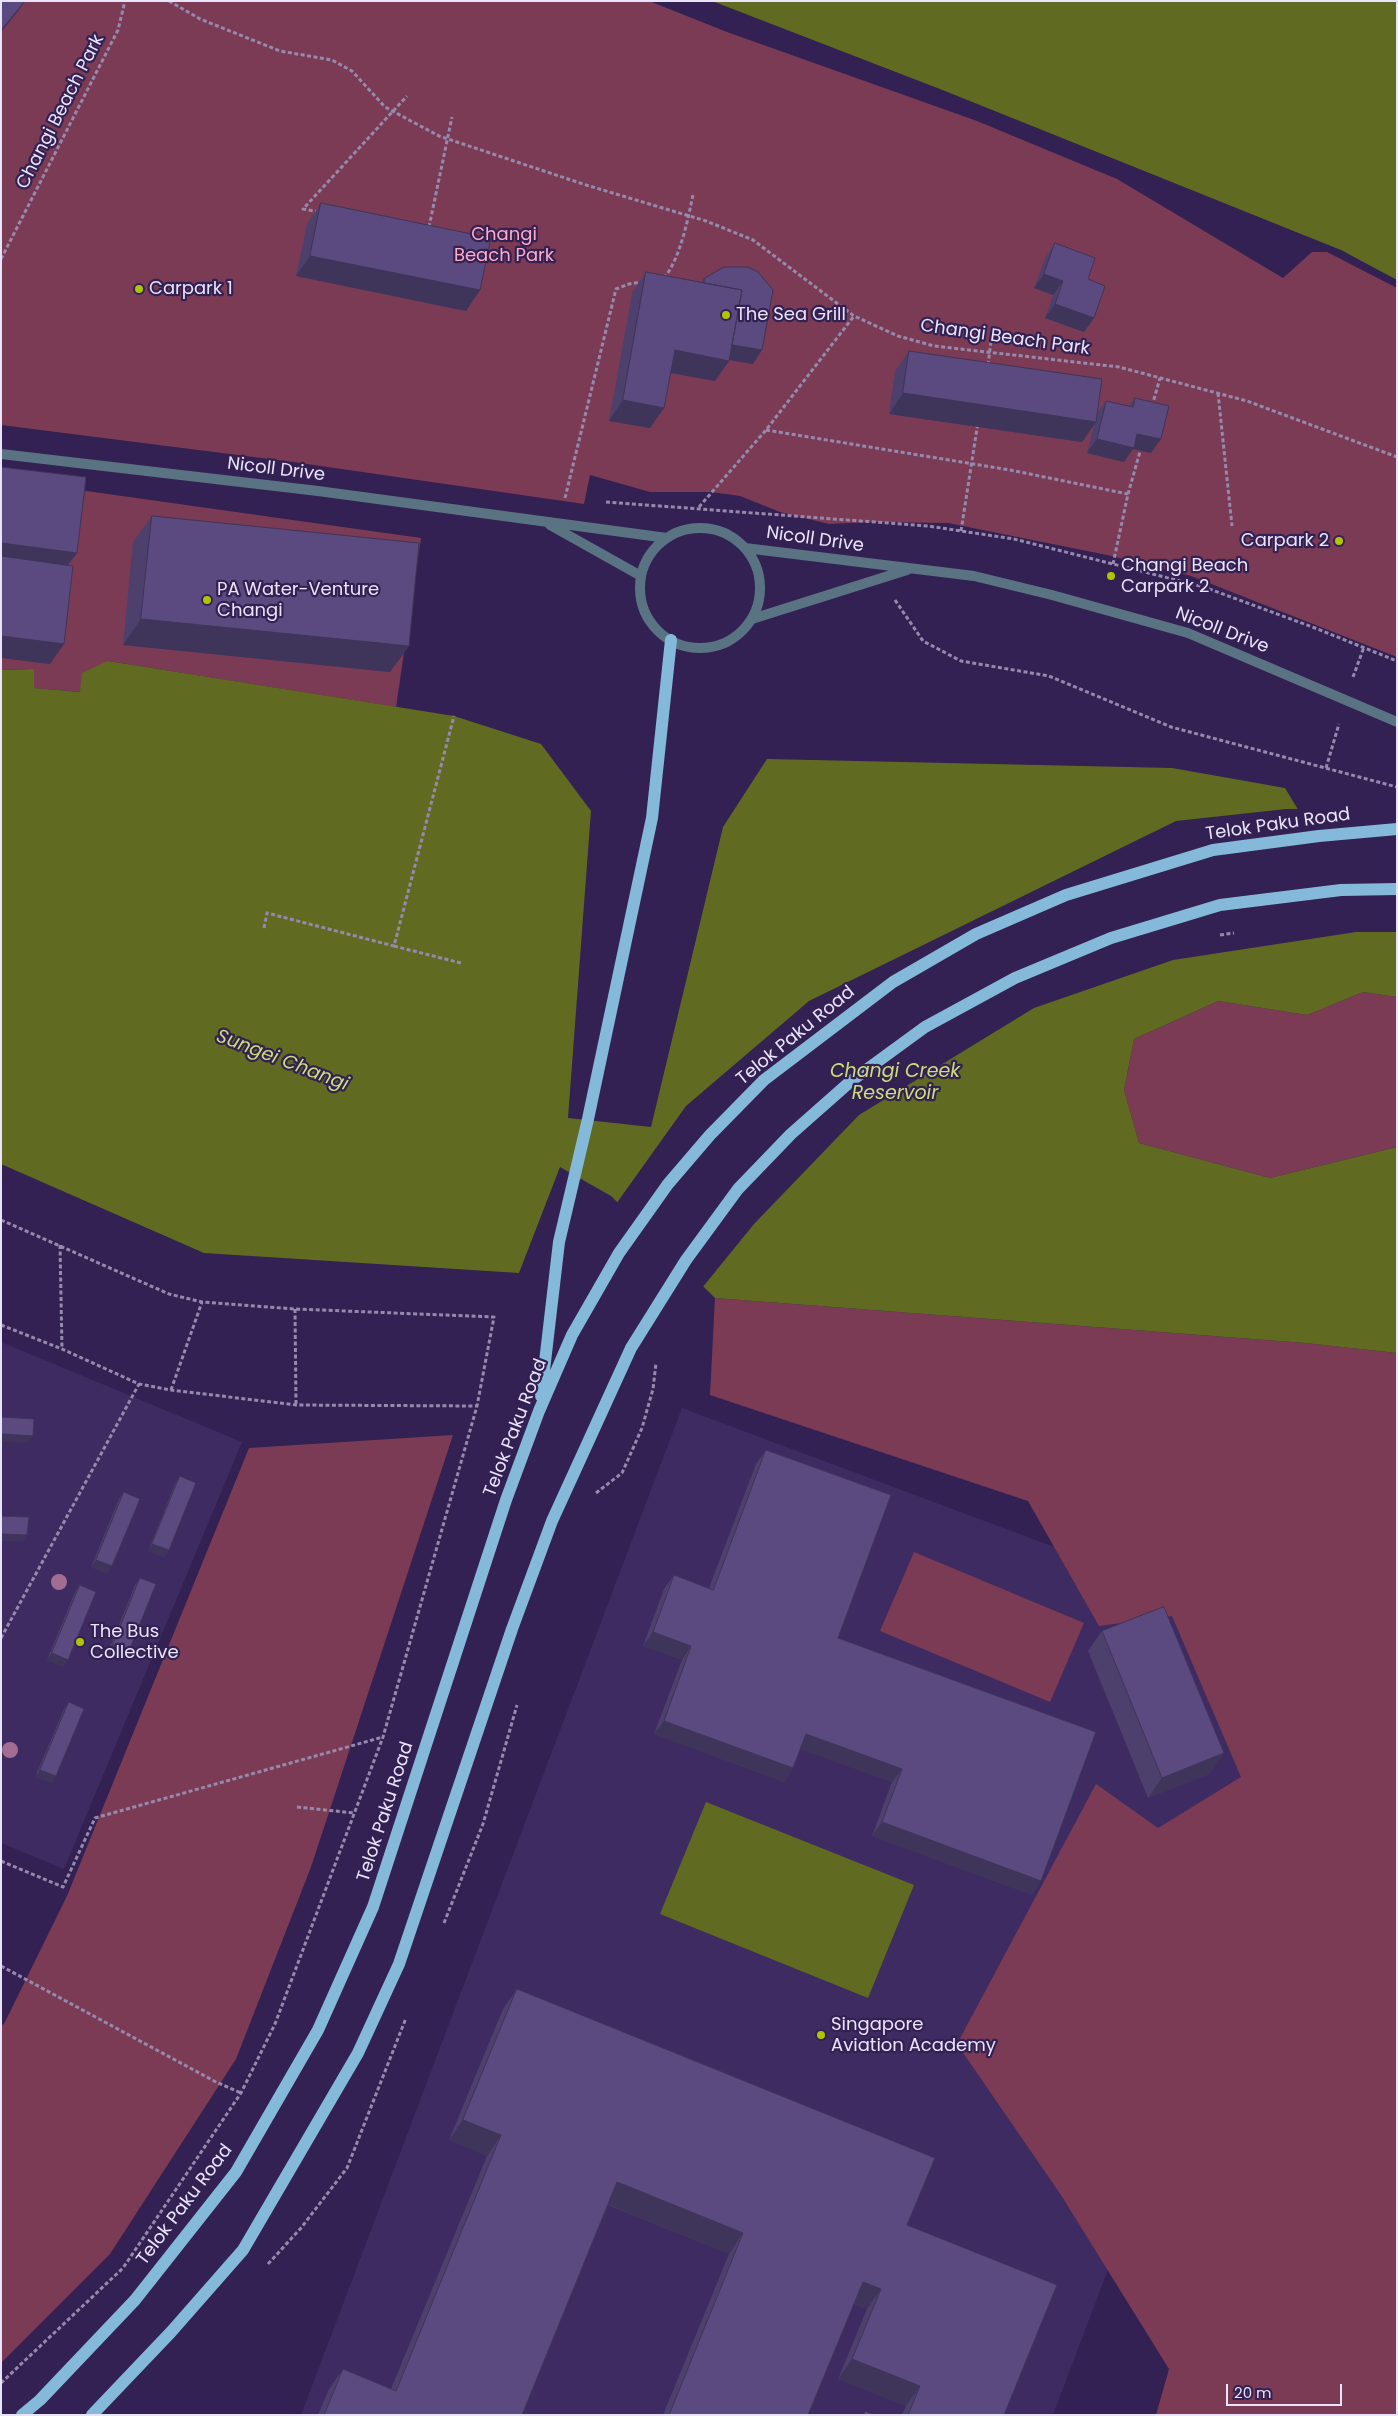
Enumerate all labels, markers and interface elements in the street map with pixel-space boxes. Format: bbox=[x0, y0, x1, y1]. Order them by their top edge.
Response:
street label: Changi Beach Park bbox=[13, 31, 109, 193]
park label: Changi Beach Park bbox=[454, 224, 554, 266]
place label: Carpark 1 bbox=[149, 278, 233, 300]
marker: Carpark 1 bbox=[133, 283, 145, 295]
place label: The Sea Grill bbox=[736, 304, 846, 326]
marker: The Sea Grill bbox=[720, 309, 732, 321]
street label: Changi Beach Park bbox=[919, 315, 1091, 361]
street label: Nicoll Drive bbox=[226, 453, 326, 487]
street label: Nicoll Drive bbox=[765, 522, 865, 558]
place label: Carpark 2 bbox=[1241, 530, 1329, 552]
marker: Carpark 2 bbox=[1333, 535, 1345, 547]
place label: Changi Beach Carpark 2 bbox=[1121, 555, 1248, 598]
marker: Changi Beach Carpark 2 bbox=[1105, 570, 1117, 582]
place label: PA Water-Venture Changi bbox=[217, 579, 379, 622]
marker: PA Water-Venture Changi bbox=[201, 594, 213, 606]
street label: Nicoll Drive bbox=[1172, 603, 1272, 659]
street label: Telok Paku Road bbox=[1204, 804, 1352, 846]
street label: Telok Paku Road bbox=[733, 982, 859, 1090]
water label: Sungei Changi bbox=[213, 1025, 351, 1097]
water label: Changi Creek Reservoir bbox=[830, 1061, 960, 1105]
street label: Telok Paku Road bbox=[480, 1356, 552, 1500]
place label: The Bus Collective bbox=[90, 1621, 179, 1664]
marker: The Bus Collective bbox=[74, 1636, 86, 1648]
street label: Telok Paku Road bbox=[353, 1739, 419, 1885]
place label: Singapore Aviation Academy bbox=[831, 2014, 996, 2056]
marker: Singapore Aviation Academy bbox=[815, 2029, 827, 2041]
street label: Telok Paku Road bbox=[132, 2140, 238, 2270]
scale bar bbox=[1228, 2374, 1344, 2406]
text: 20 m bbox=[1234, 2382, 1272, 2403]

